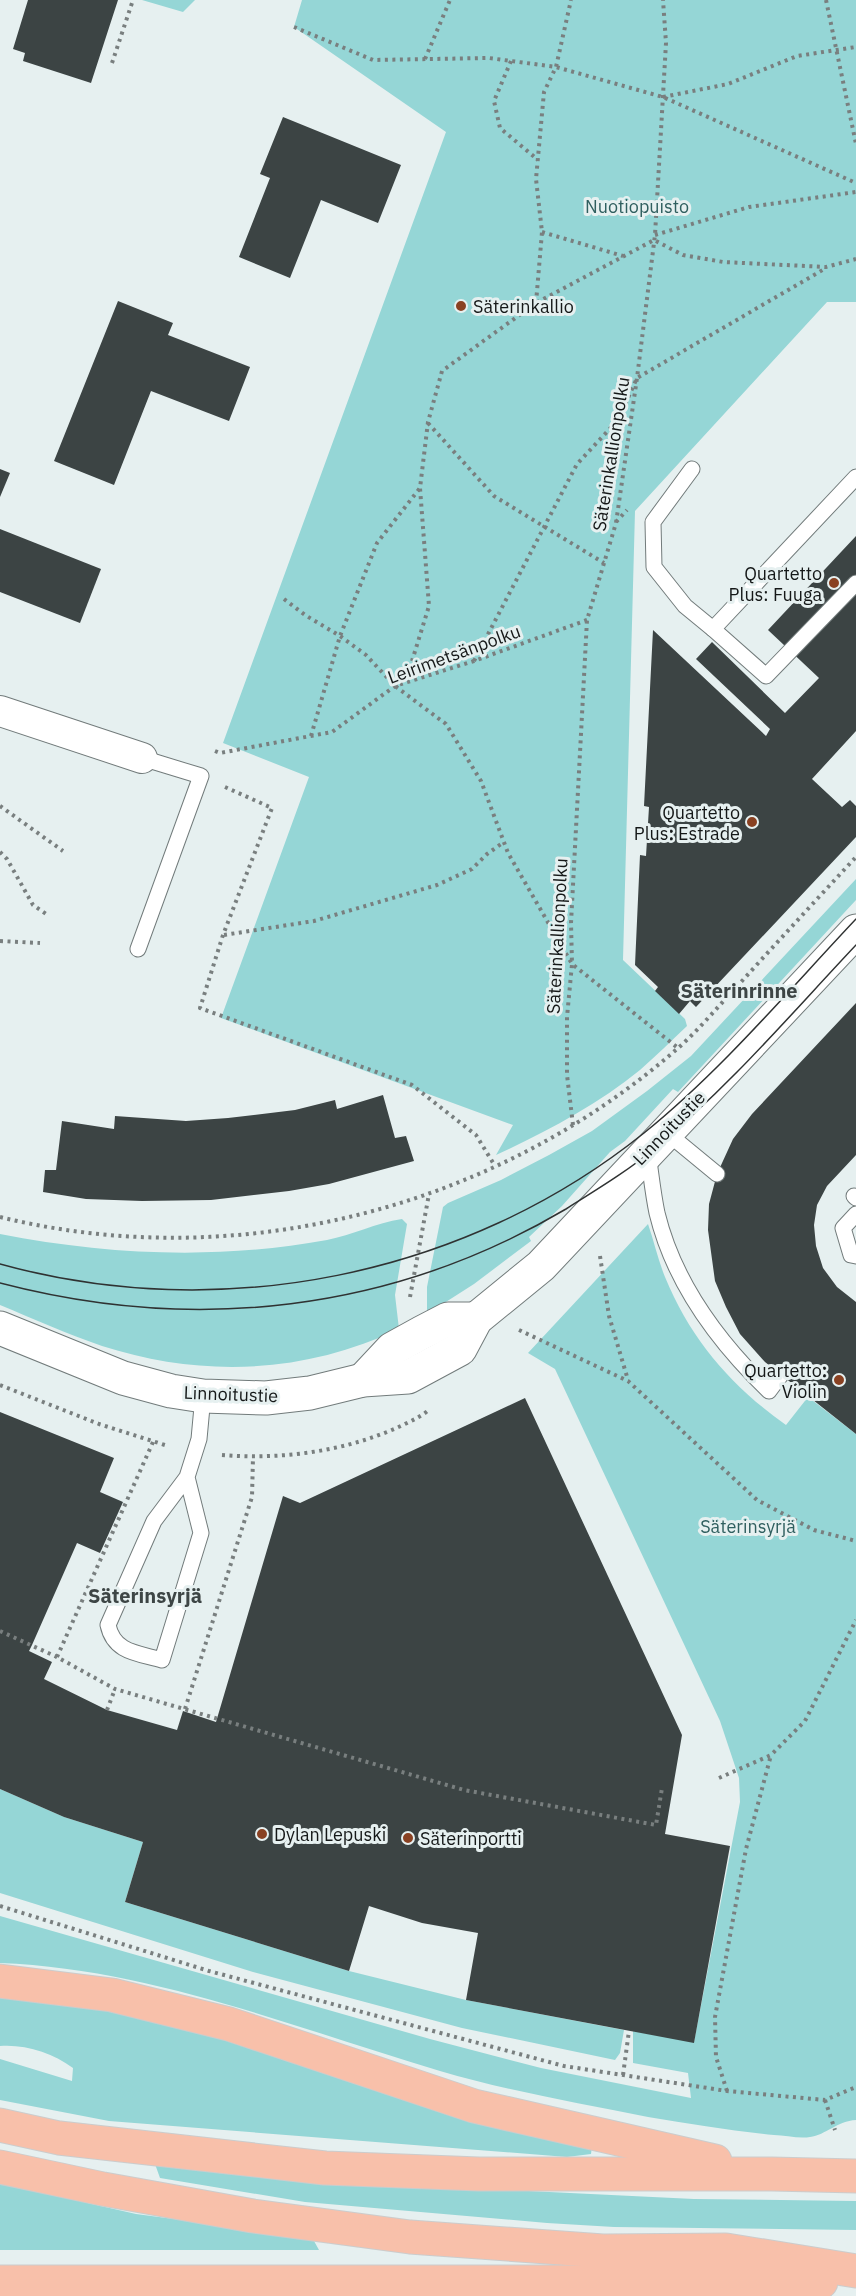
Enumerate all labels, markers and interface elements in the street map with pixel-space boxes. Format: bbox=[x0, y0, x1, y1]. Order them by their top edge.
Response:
park label: Nuotiopuisto bbox=[585, 195, 689, 218]
place label: Säterinkallio bbox=[473, 295, 574, 318]
marker: Säterinkallio bbox=[454, 299, 468, 313]
street label: Säterinkallionpolku bbox=[587, 375, 635, 533]
place label: Quartetto Plus: Fuuga bbox=[729, 562, 822, 606]
marker: Quartetto Plus: Fuuga bbox=[827, 576, 841, 590]
street label: Leirimetsänpolku bbox=[384, 619, 524, 689]
place label: Quartetto Plus: Estrade bbox=[634, 801, 740, 845]
marker: Quartetto Plus: Estrade bbox=[745, 815, 759, 829]
street label: Säterinkallionpolku bbox=[541, 858, 573, 1014]
district label: Säterinrinne bbox=[680, 977, 798, 1004]
street label: Linnoitustie bbox=[628, 1086, 710, 1170]
place label: Quartetto: Violin bbox=[744, 1359, 827, 1403]
marker: Quartetto: Violin bbox=[832, 1373, 846, 1387]
street label: Linnoitustie bbox=[183, 1381, 279, 1407]
park label: Säterinsyrjä bbox=[700, 1515, 796, 1538]
district label: Säterinsyrjä bbox=[88, 1582, 202, 1609]
place label: Dylan Lepuski bbox=[274, 1823, 386, 1846]
marker: Dylan Lepuski bbox=[255, 1827, 269, 1841]
place label: Säterinportti bbox=[420, 1827, 522, 1850]
marker: Säterinportti bbox=[401, 1831, 415, 1845]

